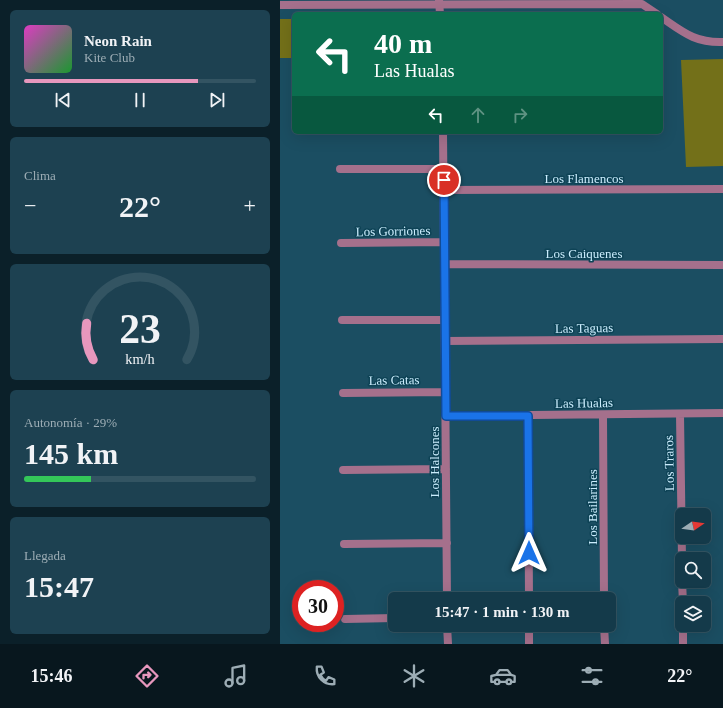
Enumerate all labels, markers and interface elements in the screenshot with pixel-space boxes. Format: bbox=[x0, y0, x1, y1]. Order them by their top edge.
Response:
icon: left bbox=[308, 28, 360, 80]
text: 40 m bbox=[374, 28, 432, 59]
text: Neon Rain bbox=[84, 33, 152, 49]
text: Kite Club bbox=[84, 50, 135, 65]
text: Las Hualas bbox=[374, 61, 454, 81]
icon: previous bbox=[52, 89, 74, 111]
icon: pause bbox=[129, 89, 151, 111]
icon: next bbox=[206, 89, 228, 111]
icon: left bbox=[425, 104, 447, 126]
icon: ahead bbox=[467, 104, 489, 126]
icon: right bbox=[509, 104, 531, 126]
pin bbox=[427, 163, 461, 197]
text: Clima bbox=[24, 168, 56, 183]
icon: arrive bbox=[433, 169, 455, 191]
street label: Los Flamencos bbox=[544, 171, 624, 186]
text: 22° bbox=[119, 190, 161, 223]
text: − bbox=[24, 193, 36, 218]
text: + bbox=[244, 193, 256, 218]
street label: Los Gorriones bbox=[355, 223, 431, 239]
street label: Los Caiquenes bbox=[546, 246, 622, 261]
text: 23 bbox=[119, 306, 161, 352]
street label: Las Taguas bbox=[555, 320, 613, 336]
text: km/h bbox=[125, 351, 155, 367]
street label: Las Catas bbox=[368, 372, 420, 388]
street label: Las Hualas bbox=[555, 395, 613, 411]
text: Autonomía · 29% bbox=[24, 415, 117, 430]
street label: Los Halcones bbox=[427, 426, 442, 498]
street label: Los Traros bbox=[661, 435, 677, 491]
text: 145 km bbox=[24, 437, 118, 470]
street label: Los Bailarines bbox=[585, 469, 600, 545]
north arrow bbox=[675, 508, 711, 544]
map controls bbox=[675, 508, 711, 632]
position arrow bbox=[508, 532, 550, 574]
text: Llegada bbox=[24, 548, 66, 563]
button: search bbox=[675, 552, 711, 588]
text: 15:47 bbox=[24, 570, 94, 603]
speed limit sign: 30 bbox=[292, 580, 344, 632]
button: layers bbox=[675, 596, 711, 632]
text: 15:47 · 1 min · 130 m bbox=[435, 604, 570, 620]
icon: directions bbox=[133, 662, 161, 690]
icon: music bbox=[222, 662, 250, 690]
icon: phone bbox=[311, 662, 339, 690]
icon: climate bbox=[400, 662, 428, 690]
icon: car bbox=[489, 662, 517, 690]
icon: filters bbox=[578, 662, 606, 690]
text: 15:46 bbox=[30, 666, 72, 686]
text: 22° bbox=[667, 666, 692, 686]

